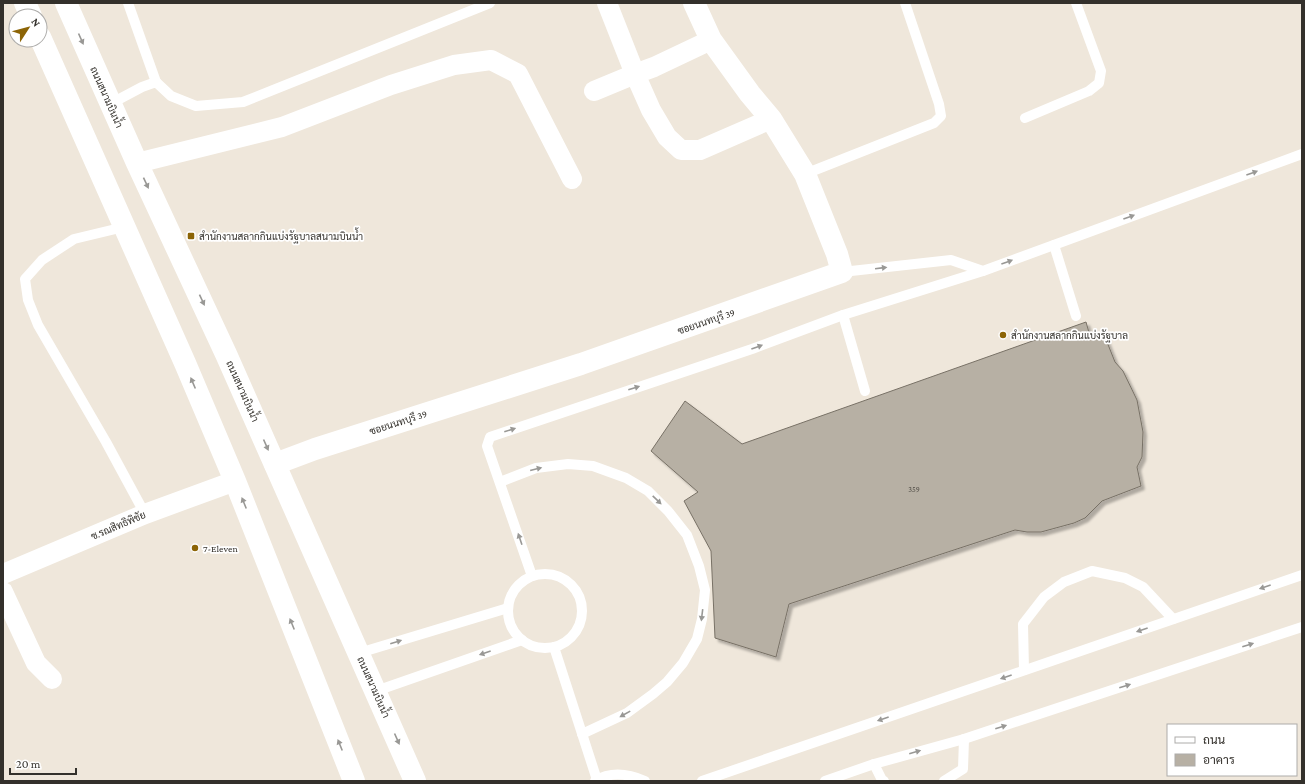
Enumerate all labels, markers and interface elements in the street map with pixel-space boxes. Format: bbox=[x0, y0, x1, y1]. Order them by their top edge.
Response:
north arrow bbox=[8, 8, 48, 48]
text: N bbox=[29, 16, 43, 29]
one-way arrow bbox=[79, 33, 85, 45]
street label: ถนนสนามบินน้ำ bbox=[88, 63, 129, 130]
one-way arrow bbox=[1246, 170, 1258, 176]
one-way arrow bbox=[143, 177, 149, 188]
one-way arrow bbox=[1124, 214, 1136, 220]
place label: สำนักงานสลากกินแบ่งรัฐบาลสนามบินน้ำ bbox=[199, 227, 363, 244]
marker: สำนักงานสลากกินแบ่งรัฐบาลสนามบินน้ำ bbox=[186, 231, 196, 241]
one-way arrow bbox=[1002, 259, 1014, 265]
one-way arrow bbox=[875, 264, 887, 271]
one-way arrow bbox=[199, 295, 205, 306]
street label: ซอยนนทบุรี 39 bbox=[676, 306, 737, 338]
place label: สำนักงานสลากกินแบ่งรัฐบาล bbox=[1011, 329, 1128, 343]
marker: สำนักงานสลากกินแบ่งรัฐบาล bbox=[998, 330, 1008, 340]
one-way arrow bbox=[751, 344, 763, 350]
street label: ถนนสนามบินน้ำ bbox=[224, 357, 265, 424]
one-way arrow bbox=[190, 377, 196, 389]
one-way arrow bbox=[628, 385, 640, 391]
street label: ซอยนนทบุรี 39 bbox=[368, 407, 429, 439]
one-way arrow bbox=[505, 426, 517, 432]
one-way arrow bbox=[263, 439, 269, 450]
one-way arrow bbox=[531, 466, 543, 472]
house number: 359 bbox=[908, 485, 920, 494]
one-way arrow bbox=[652, 495, 662, 505]
one-way arrow bbox=[240, 497, 246, 509]
street label: ซ.รณสิทธิพิชัย bbox=[89, 508, 147, 542]
one-way arrow bbox=[516, 533, 522, 545]
marker: 7-Eleven bbox=[190, 543, 200, 553]
place label: 7-Eleven bbox=[203, 543, 238, 554]
one-way arrow bbox=[1259, 585, 1271, 591]
one-way arrow bbox=[699, 609, 705, 622]
one-way arrow bbox=[288, 617, 294, 629]
one-way arrow bbox=[1136, 627, 1148, 633]
one-way arrow bbox=[390, 639, 402, 645]
one-way arrow bbox=[1242, 641, 1254, 647]
one-way arrow bbox=[478, 650, 490, 656]
street label: ถนนสนามบินน้ำ bbox=[355, 653, 396, 720]
one-way arrow bbox=[1000, 674, 1012, 680]
one-way arrow bbox=[1119, 683, 1131, 689]
one-way arrow bbox=[619, 711, 630, 717]
one-way arrow bbox=[877, 716, 889, 722]
one-way arrow bbox=[996, 724, 1008, 730]
legend bbox=[1167, 724, 1297, 776]
text: ถนน bbox=[1203, 733, 1226, 747]
one-way arrow bbox=[394, 734, 400, 745]
one-way arrow bbox=[336, 738, 342, 750]
one-way arrow bbox=[909, 749, 921, 755]
scale bar bbox=[10, 750, 76, 776]
text: อาคาร bbox=[1203, 753, 1235, 767]
text: 20 m bbox=[16, 757, 41, 771]

